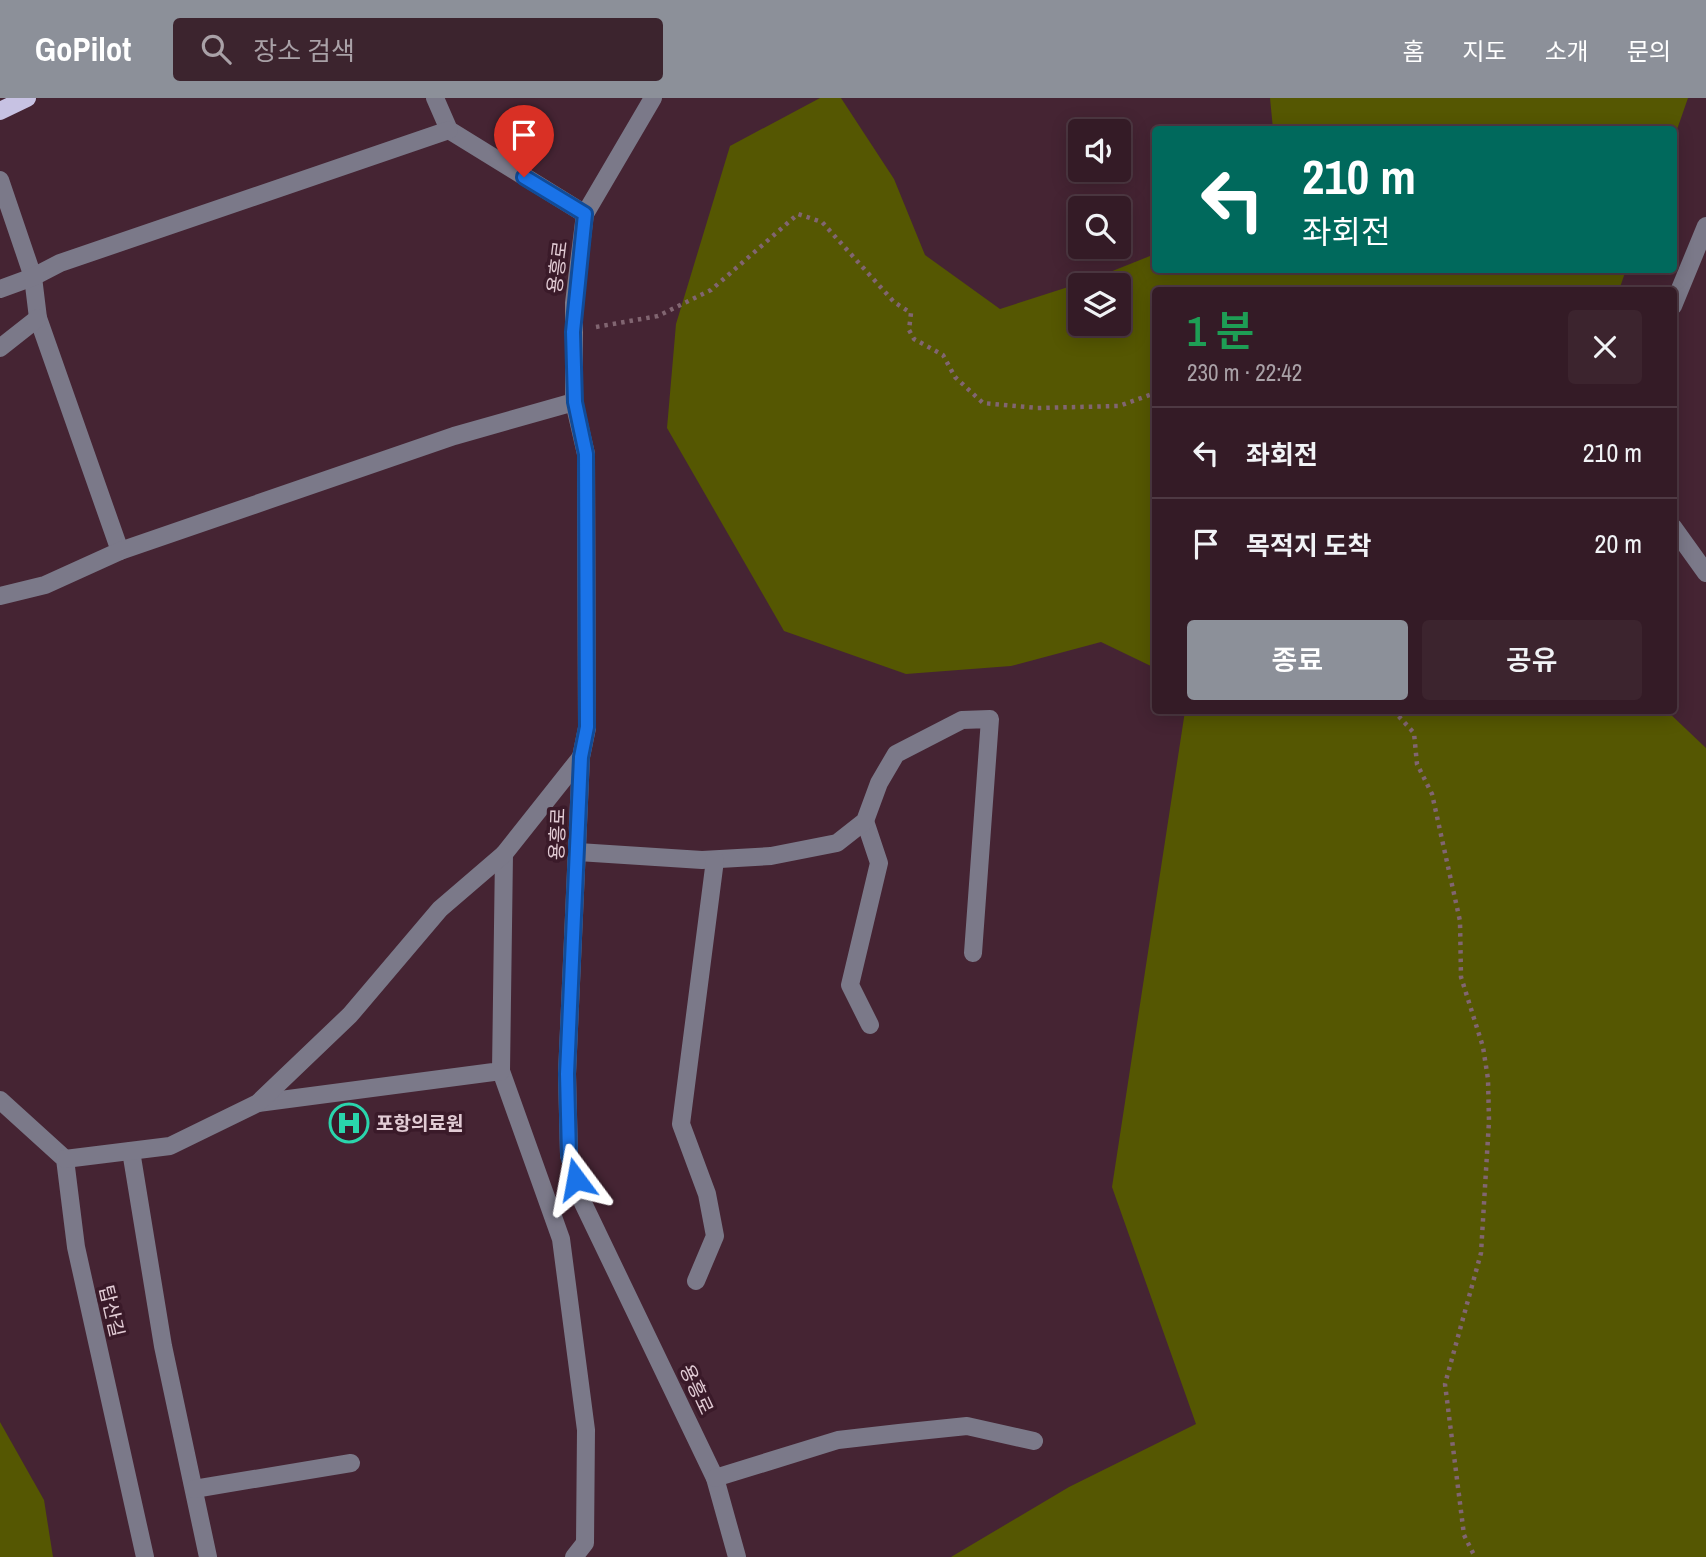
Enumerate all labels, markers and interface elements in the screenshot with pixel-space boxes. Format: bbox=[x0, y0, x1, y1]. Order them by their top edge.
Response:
search box bbox=[173, 18, 663, 81]
text: GoPilot bbox=[35, 27, 131, 71]
icon: search bbox=[197, 30, 235, 68]
text: 장소 검색 bbox=[253, 33, 355, 68]
text: 홈 bbox=[1402, 35, 1424, 67]
text: 지도 bbox=[1462, 35, 1507, 67]
text: 소개 bbox=[1545, 35, 1589, 67]
text: 문의 bbox=[1627, 35, 1671, 67]
pin bbox=[494, 105, 554, 177]
icon: arrive bbox=[505, 116, 543, 154]
map controls bbox=[1068, 119, 1131, 336]
button: sound bbox=[1068, 119, 1131, 182]
text: 210 m bbox=[1302, 143, 1416, 209]
icon: left bbox=[1187, 154, 1278, 245]
button: search bbox=[1068, 196, 1131, 259]
text: 좌회전 bbox=[1302, 210, 1390, 253]
street label: 용흥로 bbox=[541, 239, 573, 295]
button: layers bbox=[1068, 273, 1131, 336]
text: 1 분 bbox=[1187, 303, 1254, 359]
button: close bbox=[1568, 310, 1642, 384]
text: 230 m · 22:42 bbox=[1187, 357, 1302, 388]
icon: left bbox=[1187, 434, 1225, 472]
text: 210 m bbox=[1583, 435, 1642, 470]
text: 좌회전 bbox=[1246, 437, 1318, 472]
icon: arrive bbox=[1187, 525, 1225, 563]
text: 20 m bbox=[1595, 526, 1642, 561]
text: 목적지 도착 bbox=[1246, 528, 1372, 563]
button: 종료 bbox=[1187, 620, 1408, 700]
button: 공유 bbox=[1422, 620, 1642, 700]
street label: 용흥로 bbox=[543, 807, 571, 861]
hospital icon: 포항의료원 bbox=[328, 1102, 370, 1144]
place label: 포항의료원 bbox=[376, 1110, 463, 1136]
position arrow bbox=[539, 1142, 613, 1216]
street label: 탑산길 bbox=[93, 1283, 131, 1339]
street label: 용흥로 bbox=[674, 1360, 720, 1418]

